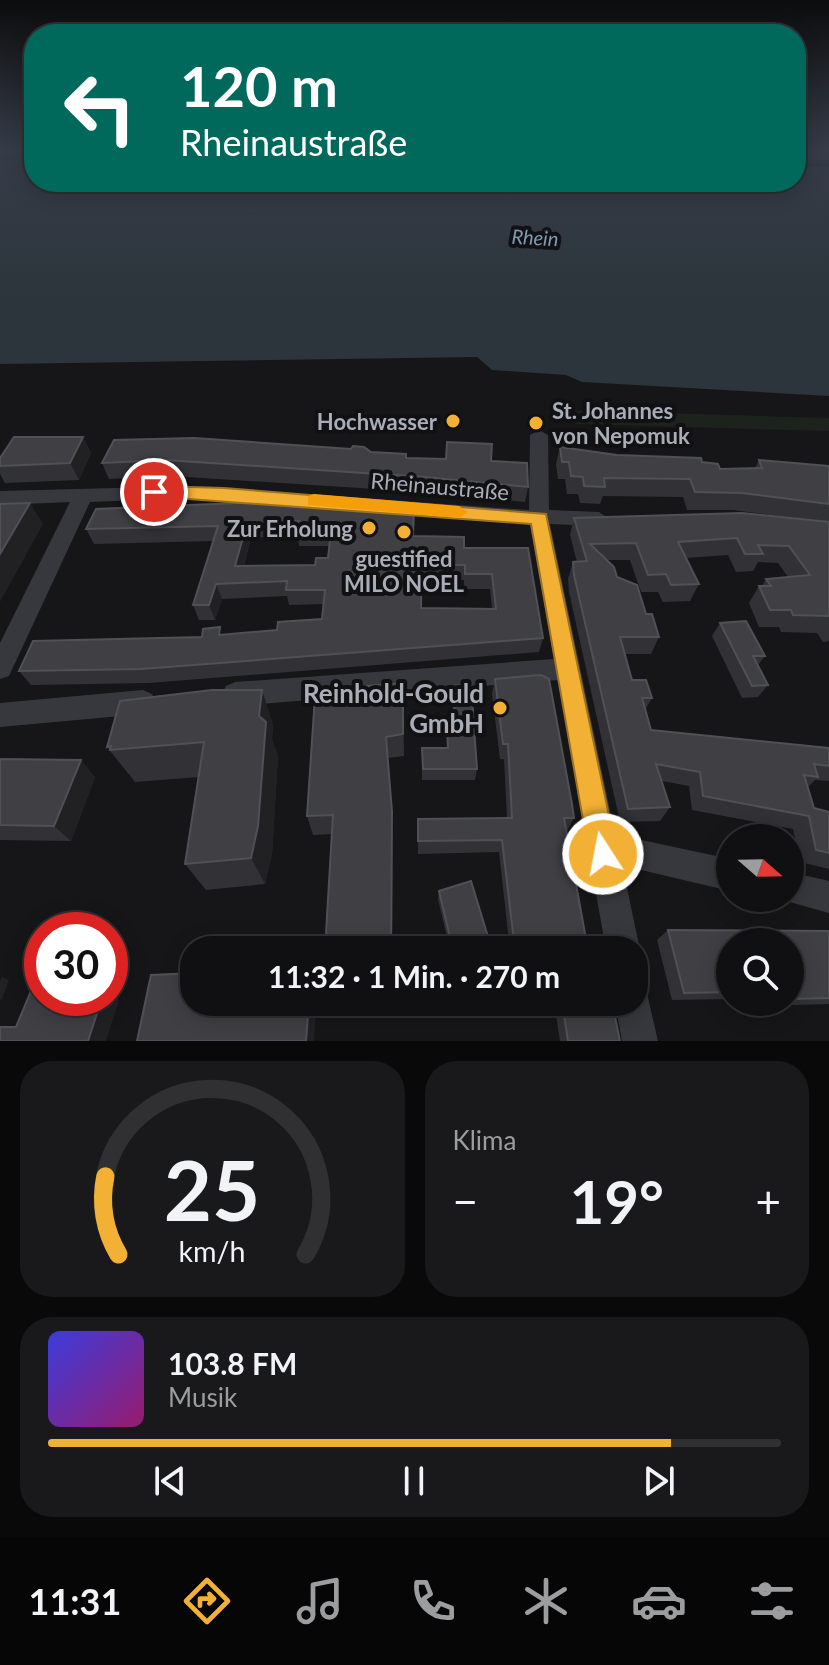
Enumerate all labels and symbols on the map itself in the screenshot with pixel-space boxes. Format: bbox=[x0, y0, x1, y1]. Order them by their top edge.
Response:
water label: Rhein bbox=[511, 224, 559, 250]
place label: St. Johannes von Nepomuk bbox=[552, 397, 690, 449]
place label: Hochwasser bbox=[317, 408, 438, 435]
marker: Hochwasser bbox=[444, 412, 462, 430]
marker: St. Johannes von Nepomuk bbox=[527, 414, 545, 432]
pin bbox=[120, 458, 188, 526]
street label: Rheinaustraße bbox=[370, 467, 510, 505]
place label: Zur Erholung bbox=[227, 515, 353, 542]
marker: Zur Erholung bbox=[360, 519, 378, 537]
marker: guestified MILO NOEL bbox=[395, 523, 413, 541]
place label: guestified MILO NOEL bbox=[344, 545, 465, 597]
place label: Reinhold-Gould GmbH bbox=[303, 677, 484, 739]
marker: Reinhold-Gould GmbH bbox=[491, 699, 509, 717]
position arrow bbox=[561, 812, 645, 896]
north arrow bbox=[716, 824, 804, 912]
speed limit sign: 30 bbox=[24, 912, 128, 1016]

